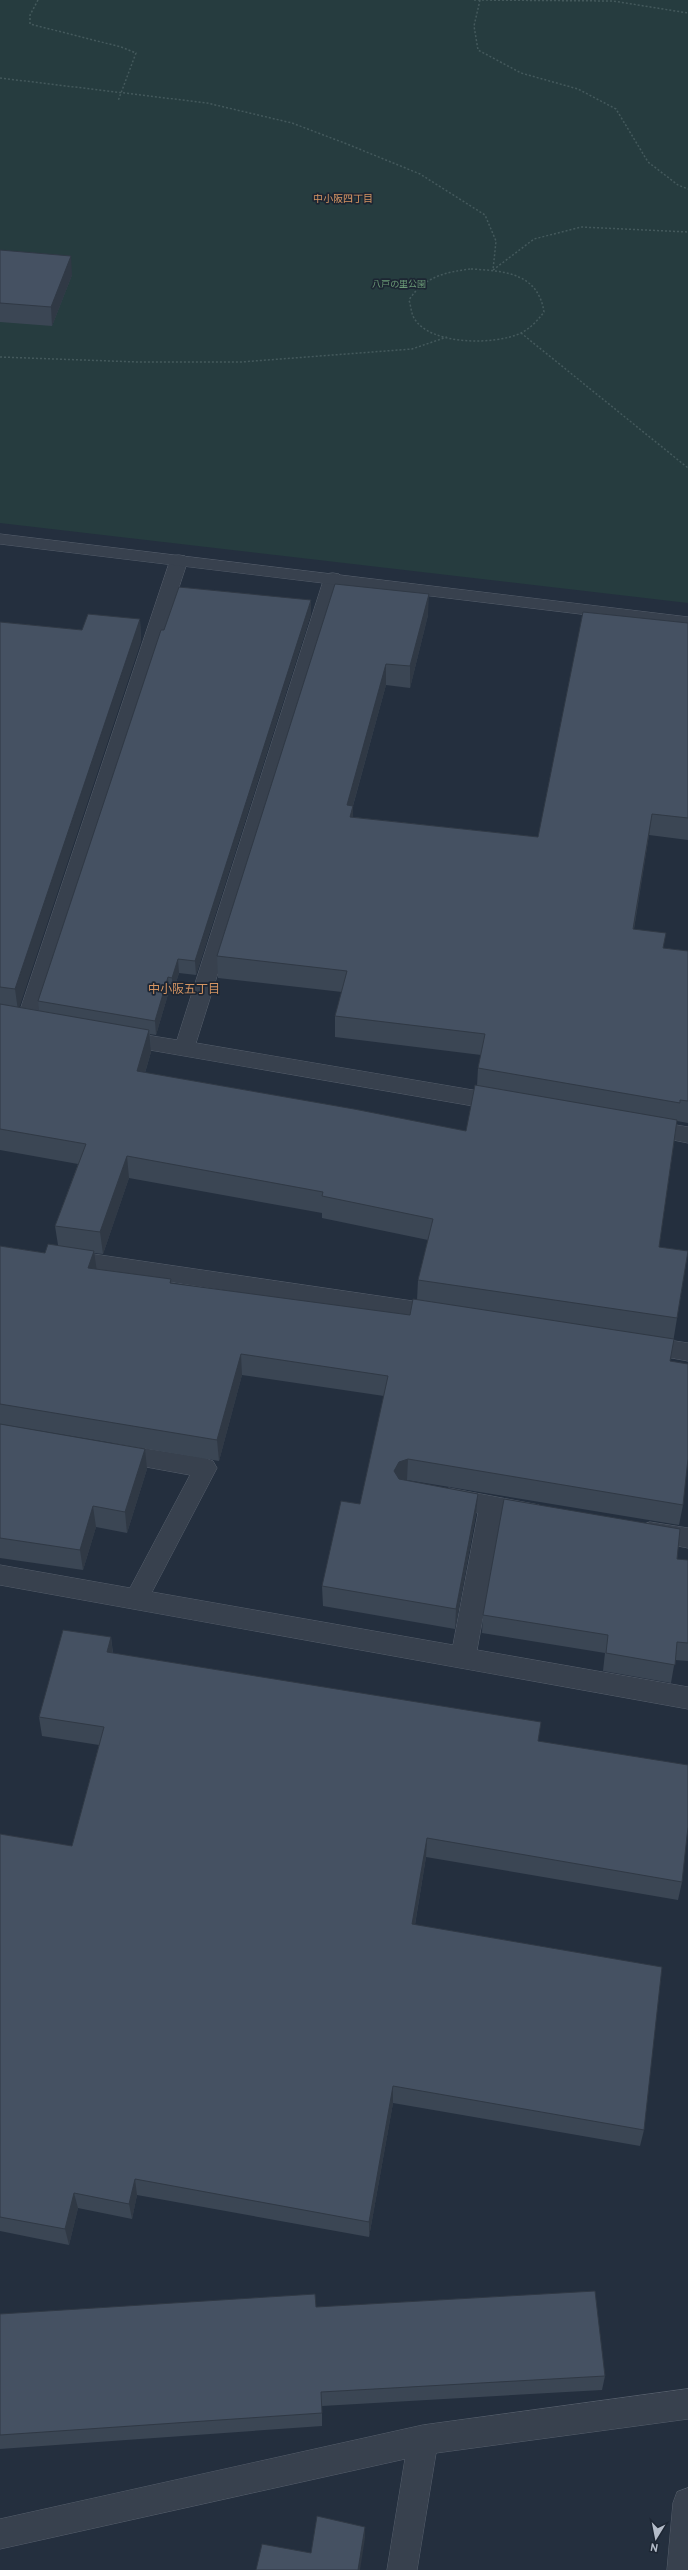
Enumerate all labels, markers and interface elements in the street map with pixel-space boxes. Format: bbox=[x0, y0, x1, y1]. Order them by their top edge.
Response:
district label: 中小阪四丁目 bbox=[313, 193, 373, 206]
park label: 八戸の里公園 bbox=[372, 279, 426, 290]
district label: 中小阪五丁目 bbox=[148, 982, 220, 998]
north arrow bbox=[636, 2518, 676, 2558]
text: N bbox=[649, 2539, 660, 2554]

